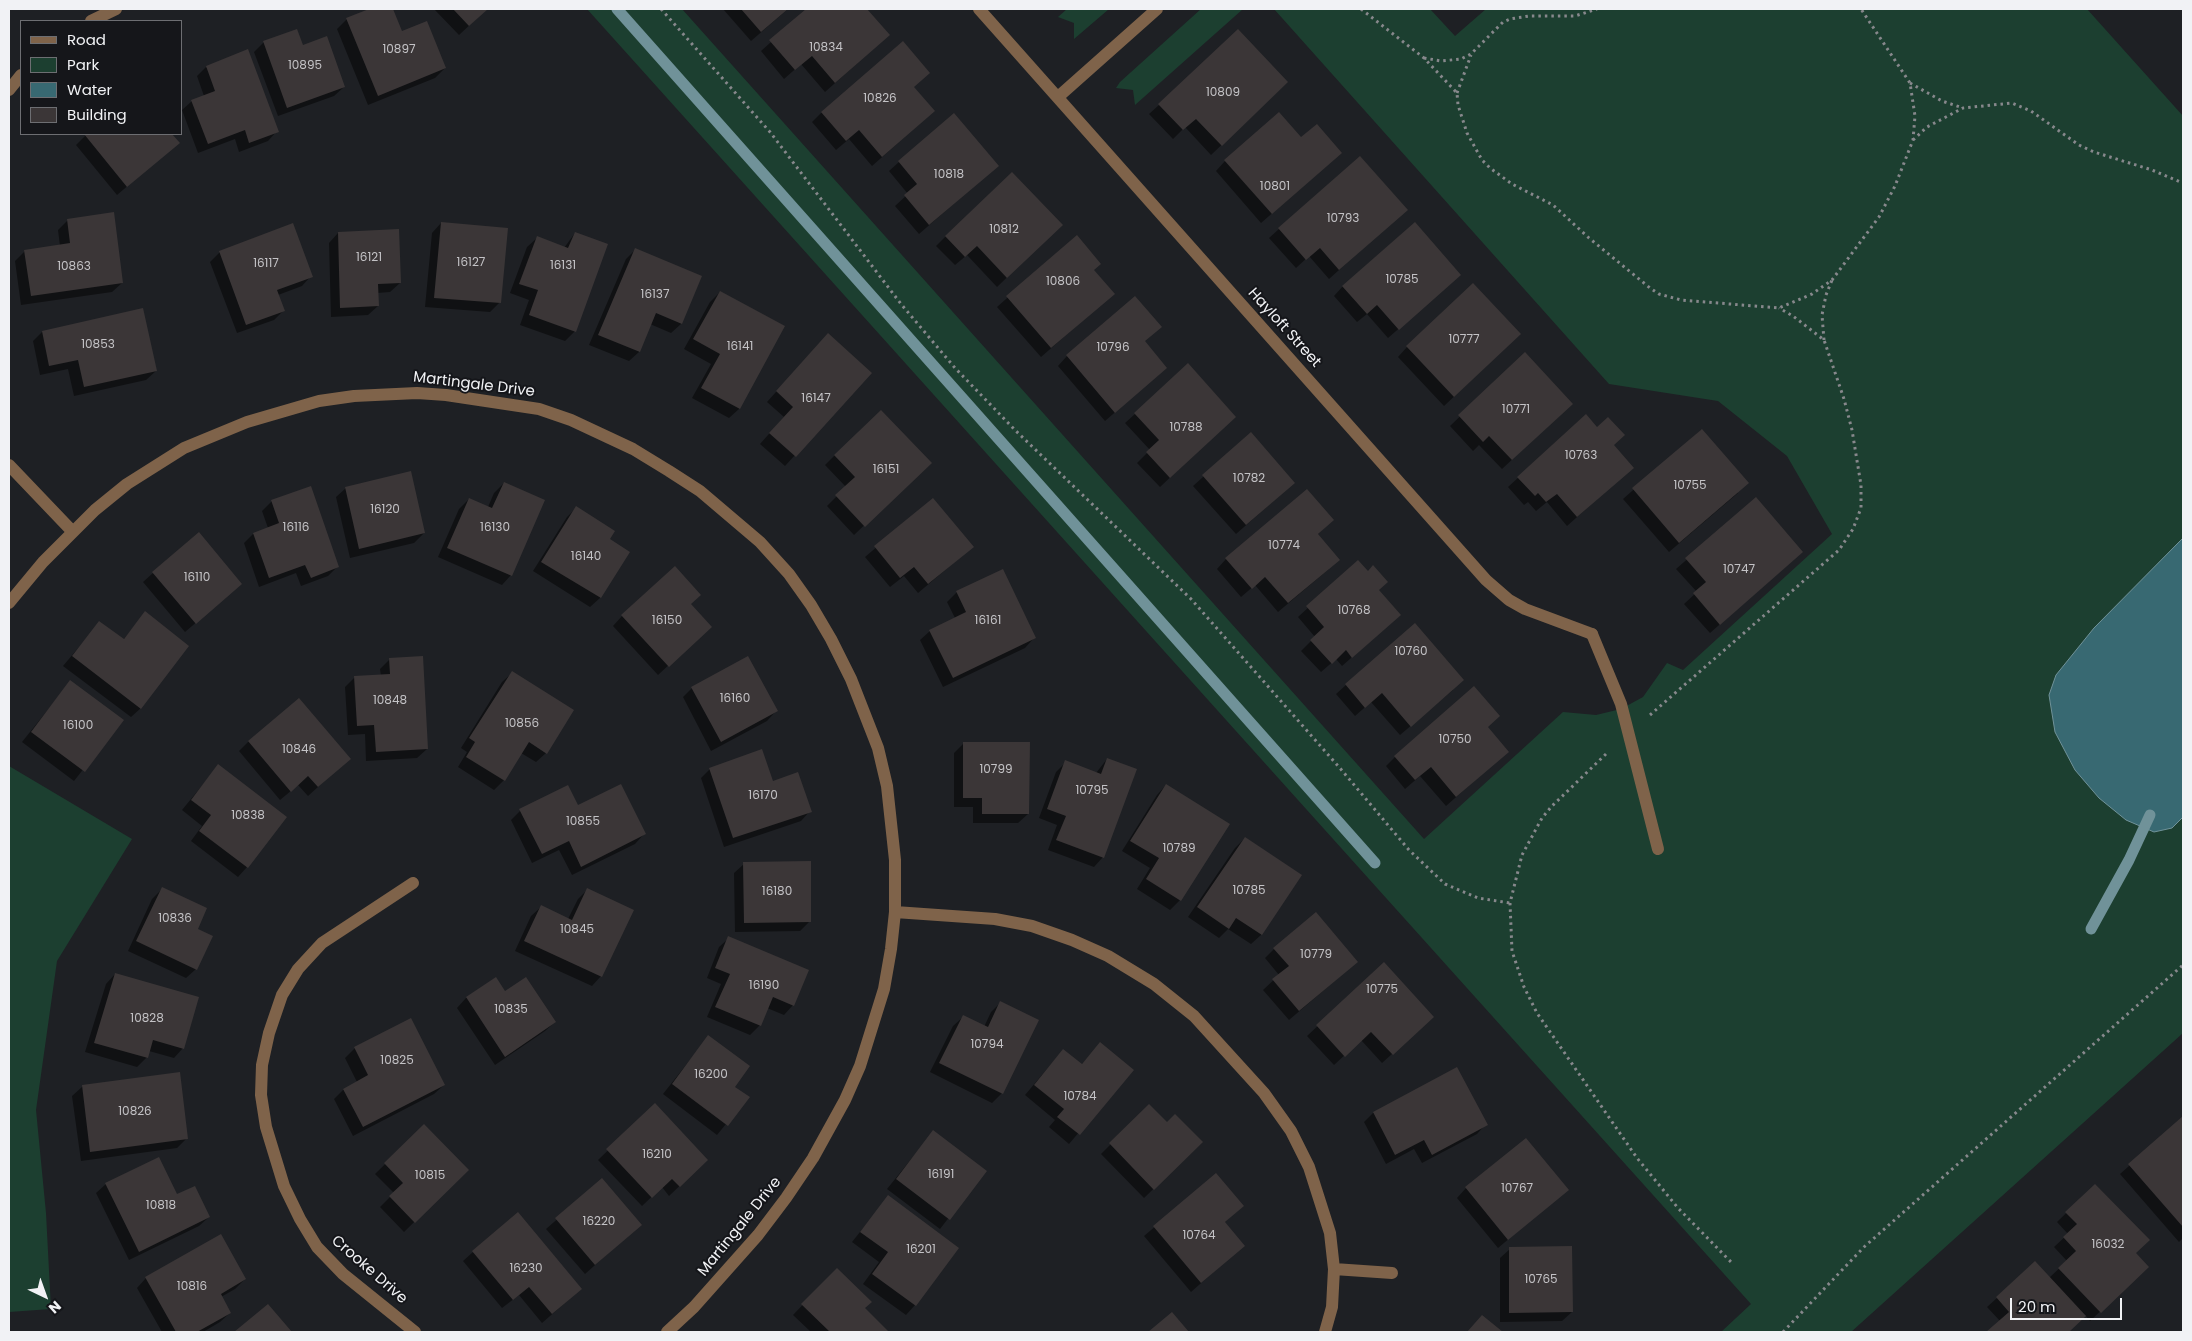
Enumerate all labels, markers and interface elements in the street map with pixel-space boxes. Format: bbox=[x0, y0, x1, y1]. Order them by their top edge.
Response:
legend bbox=[20, 20, 182, 135]
text: Road bbox=[67, 29, 106, 50]
house number: 10834 bbox=[809, 41, 843, 55]
house number: 10897 bbox=[382, 43, 416, 57]
text: Park bbox=[67, 54, 99, 75]
house number: 10895 bbox=[288, 59, 322, 73]
text: Water bbox=[67, 79, 112, 100]
house number: 10809 bbox=[1206, 86, 1240, 100]
house number: 10826 bbox=[863, 92, 897, 106]
text: Building bbox=[67, 104, 127, 125]
house number: 10818 bbox=[934, 168, 964, 182]
house number: 10801 bbox=[1260, 180, 1290, 194]
house number: 10793 bbox=[1327, 212, 1359, 226]
house number: 10812 bbox=[989, 223, 1019, 237]
house number: 16121 bbox=[356, 251, 382, 265]
house number: 16127 bbox=[457, 256, 485, 270]
house number: 16117 bbox=[253, 257, 279, 271]
house number: 16131 bbox=[550, 259, 576, 273]
house number: 10863 bbox=[57, 260, 91, 274]
house number: 10785 bbox=[1385, 273, 1419, 287]
house number: 10806 bbox=[1046, 275, 1080, 289]
street label: Hayloft Street bbox=[1244, 285, 1324, 371]
house number: 16137 bbox=[641, 288, 669, 302]
house number: 10777 bbox=[1448, 333, 1480, 347]
house number: 10853 bbox=[81, 338, 115, 352]
house number: 16141 bbox=[727, 340, 753, 354]
house number: 10796 bbox=[1096, 341, 1130, 355]
street label: Martingale Drive bbox=[412, 369, 536, 401]
house number: 16147 bbox=[801, 392, 831, 406]
house number: 10771 bbox=[1502, 403, 1530, 417]
house number: 10788 bbox=[1169, 421, 1203, 435]
house number: 10763 bbox=[1565, 449, 1597, 463]
house number: 16151 bbox=[873, 463, 899, 477]
house number: 10782 bbox=[1233, 472, 1265, 486]
house number: 10755 bbox=[1674, 479, 1706, 493]
house number: 16120 bbox=[370, 503, 400, 517]
house number: 16116 bbox=[283, 521, 309, 535]
house number: 16130 bbox=[480, 521, 510, 535]
house number: 10774 bbox=[1268, 539, 1300, 553]
house number: 16140 bbox=[571, 550, 601, 564]
house number: 10747 bbox=[1723, 563, 1755, 577]
house number: 16110 bbox=[184, 571, 210, 585]
house number: 10768 bbox=[1337, 604, 1371, 618]
house number: 16150 bbox=[652, 614, 682, 628]
house number: 16161 bbox=[975, 614, 1001, 628]
house number: 10760 bbox=[1394, 645, 1428, 659]
house number: 16160 bbox=[720, 692, 750, 706]
house number: 10848 bbox=[373, 694, 407, 708]
house number: 10856 bbox=[505, 717, 539, 731]
house number: 16100 bbox=[63, 719, 93, 733]
house number: 10750 bbox=[1439, 733, 1471, 747]
house number: 10846 bbox=[282, 743, 316, 757]
house number: 10799 bbox=[979, 763, 1013, 777]
house number: 10795 bbox=[1075, 784, 1109, 798]
house number: 16170 bbox=[748, 789, 778, 803]
house number: 10838 bbox=[231, 809, 265, 823]
house number: 10855 bbox=[566, 815, 600, 829]
house number: 10789 bbox=[1162, 842, 1196, 856]
house number: 10785 bbox=[1232, 884, 1266, 898]
house number: 16180 bbox=[762, 885, 792, 899]
house number: 10836 bbox=[158, 912, 192, 926]
house number: 10845 bbox=[560, 923, 594, 937]
house number: 10779 bbox=[1300, 948, 1332, 962]
house number: 16190 bbox=[749, 979, 779, 993]
house number: 10775 bbox=[1366, 983, 1398, 997]
house number: 10835 bbox=[494, 1003, 528, 1017]
house number: 10828 bbox=[130, 1012, 164, 1026]
house number: 10794 bbox=[970, 1038, 1004, 1052]
house number: 10825 bbox=[380, 1054, 414, 1068]
house number: 16200 bbox=[694, 1068, 728, 1082]
house number: 10784 bbox=[1063, 1090, 1097, 1104]
house number: 10826 bbox=[118, 1105, 152, 1119]
house number: 16210 bbox=[642, 1148, 672, 1162]
house number: 16191 bbox=[928, 1168, 954, 1182]
house number: 10815 bbox=[415, 1169, 445, 1183]
street label: Martingale Drive bbox=[695, 1174, 785, 1280]
house number: 10767 bbox=[1501, 1182, 1533, 1196]
house number: 10818 bbox=[146, 1199, 176, 1213]
house number: 16220 bbox=[583, 1215, 615, 1229]
house number: 10764 bbox=[1182, 1229, 1216, 1243]
street label: Crooke Drive bbox=[327, 1232, 411, 1308]
house number: 16032 bbox=[2092, 1238, 2124, 1252]
house number: 16201 bbox=[906, 1243, 936, 1257]
house number: 16230 bbox=[510, 1262, 542, 1276]
north arrow bbox=[20, 1271, 70, 1321]
house number: 10765 bbox=[1524, 1273, 1558, 1287]
house number: 10816 bbox=[177, 1280, 207, 1294]
scale bar bbox=[2012, 1288, 2124, 1320]
text: N bbox=[44, 1296, 66, 1318]
text: 20 m bbox=[2018, 1296, 2056, 1317]

